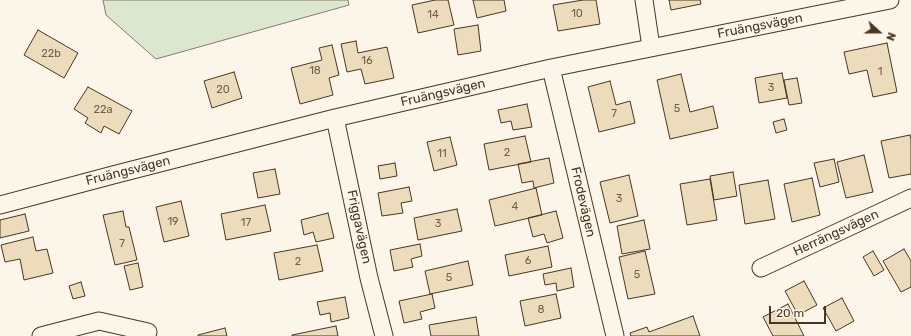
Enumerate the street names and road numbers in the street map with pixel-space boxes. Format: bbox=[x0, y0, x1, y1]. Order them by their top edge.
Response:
street label: Fruängsvägen bbox=[716, 10, 804, 42]
street label: Fruängsvägen bbox=[399, 76, 487, 110]
street label: Fruängsvägen bbox=[84, 153, 172, 189]
street label: Frodevägen bbox=[567, 165, 599, 239]
street label: Friggavägen bbox=[344, 189, 374, 265]
street label: Herrängsvägen bbox=[791, 206, 881, 260]

